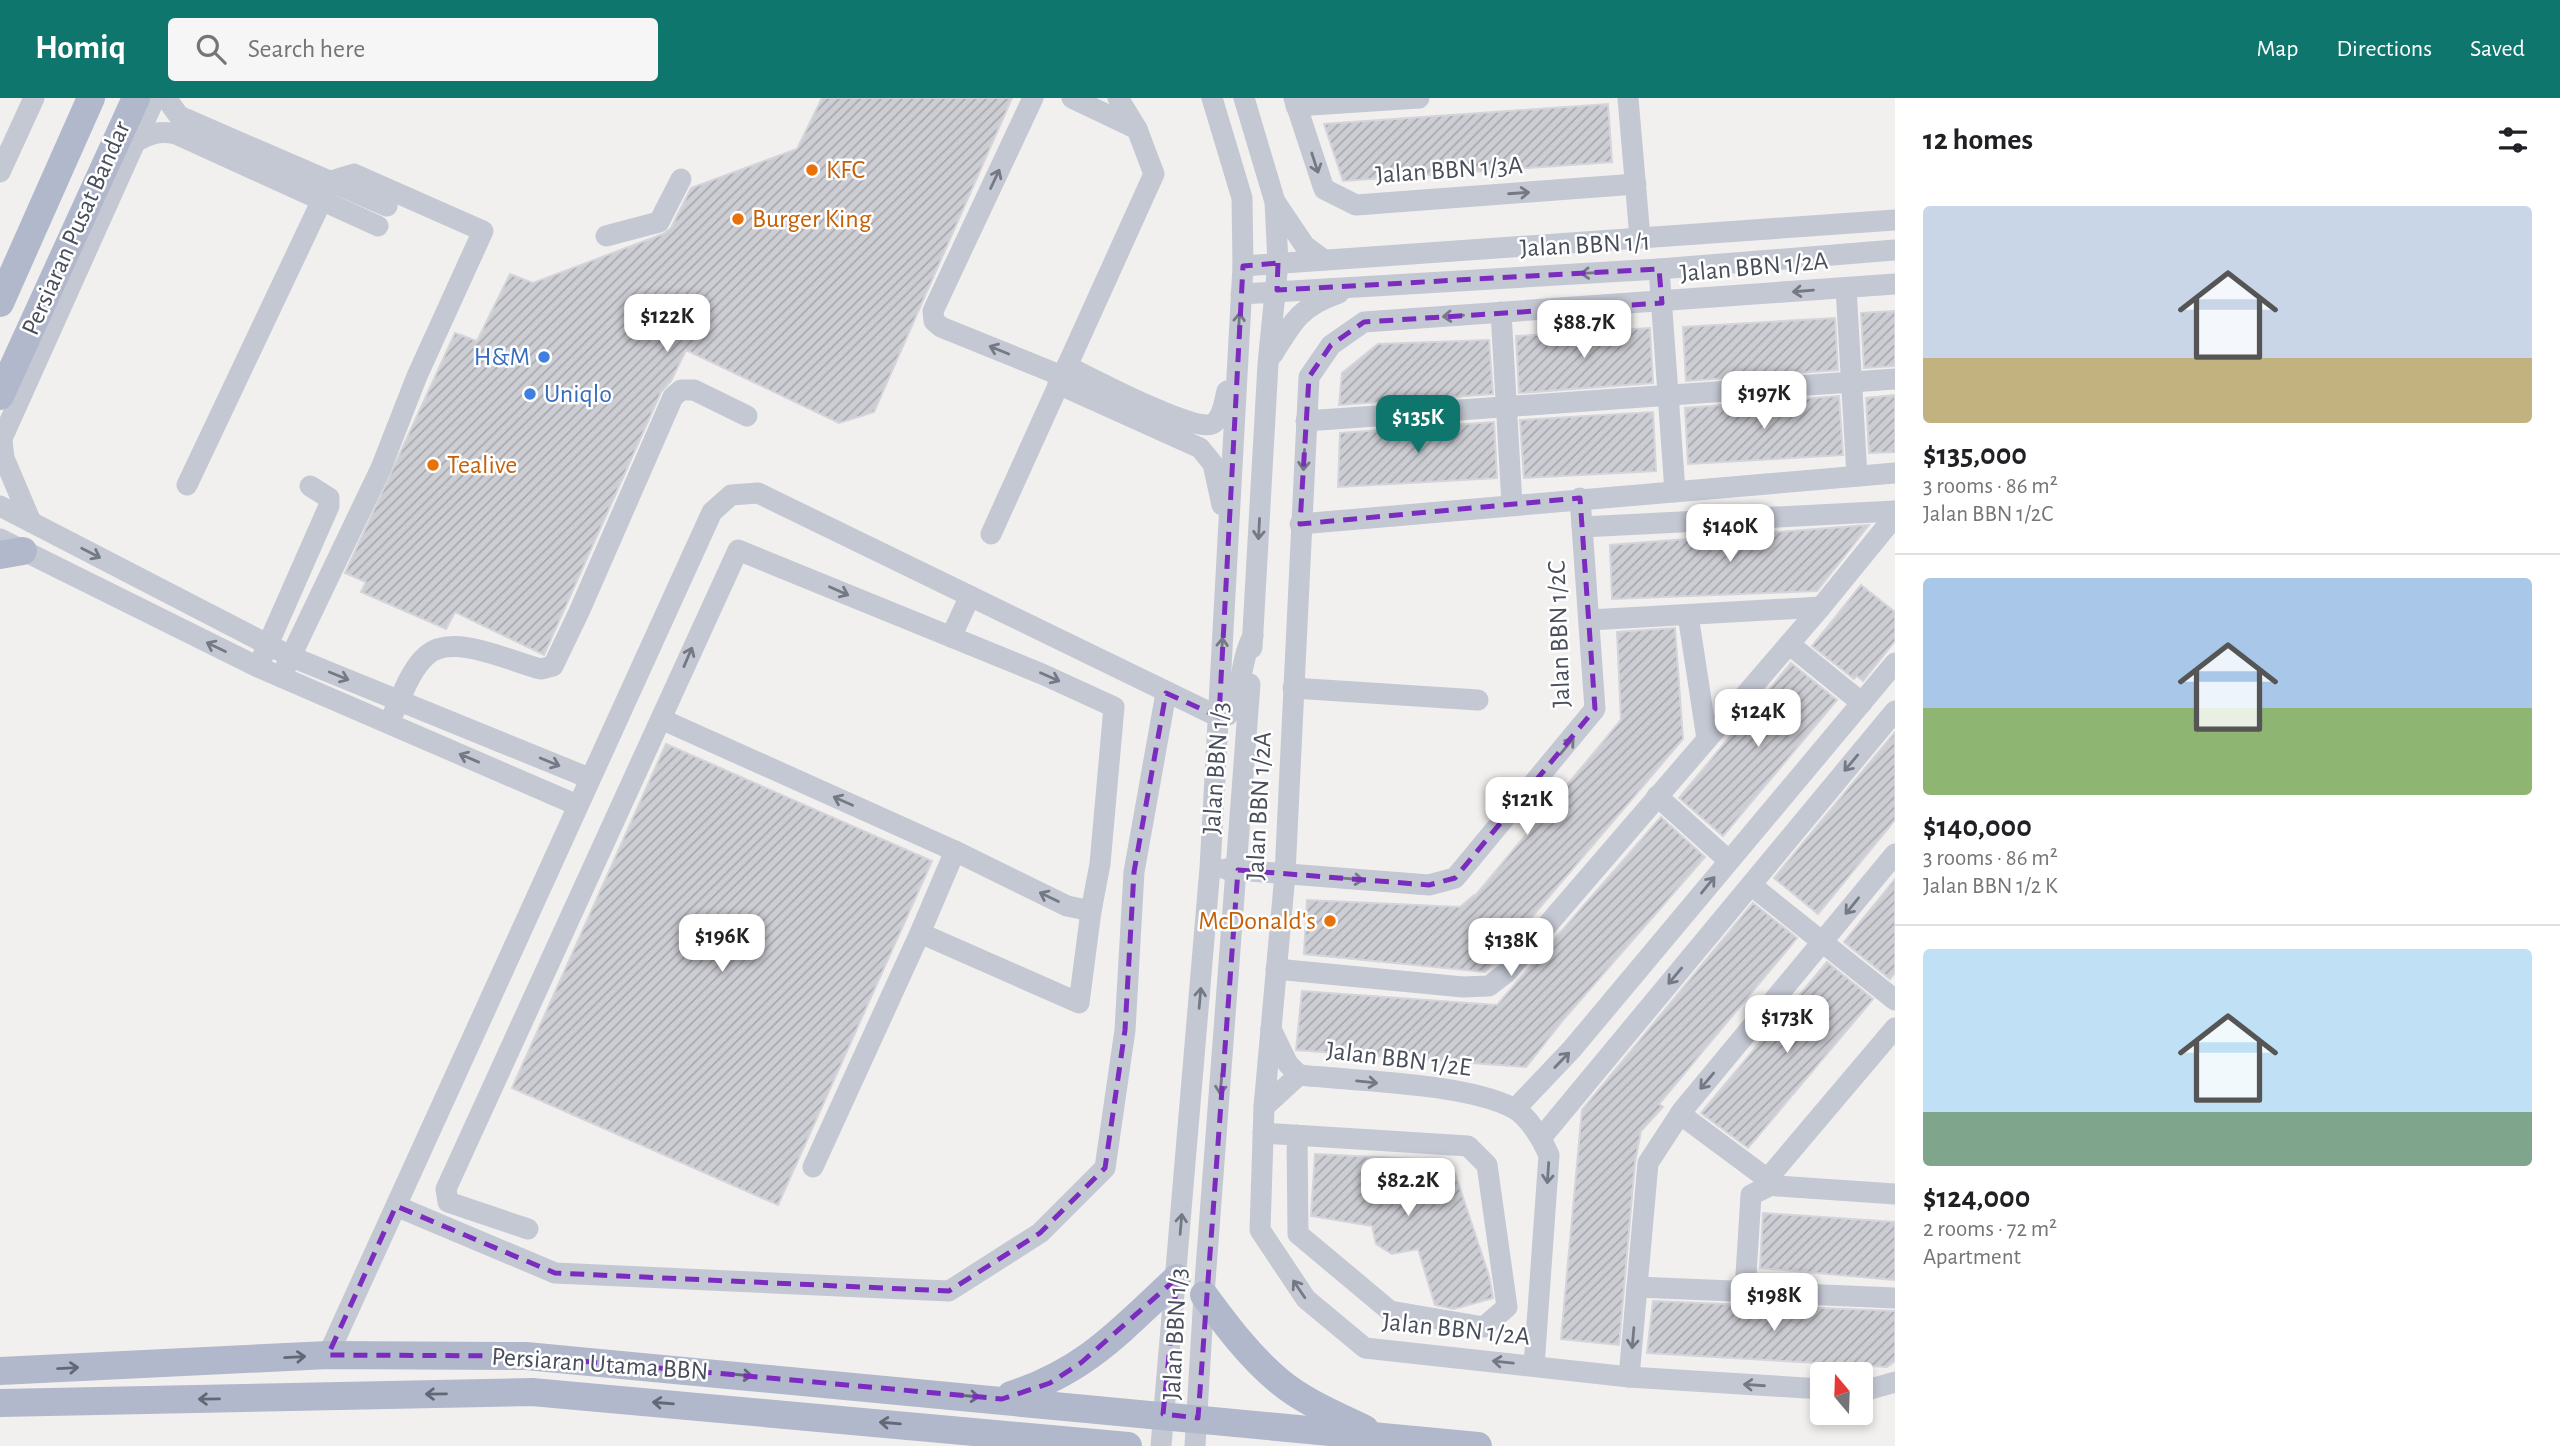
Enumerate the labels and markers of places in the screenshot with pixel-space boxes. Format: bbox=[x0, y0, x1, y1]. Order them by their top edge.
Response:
place label: KFC bbox=[826, 157, 865, 183]
marker: KFC bbox=[804, 162, 820, 178]
place label: Burger King bbox=[752, 206, 872, 232]
marker: Burger King bbox=[730, 211, 746, 227]
pin: $122K bbox=[618, 294, 716, 354]
pin: $88.7K bbox=[1527, 300, 1641, 360]
place label: H&M bbox=[474, 344, 530, 370]
marker: H&M bbox=[536, 349, 552, 365]
pin: $197K bbox=[1715, 372, 1813, 431]
place label: Uniqlo bbox=[544, 381, 612, 407]
marker: Uniqlo bbox=[522, 386, 538, 402]
pin: $135K bbox=[1369, 396, 1467, 455]
place label: Tealive bbox=[447, 452, 517, 478]
marker: Tealive bbox=[425, 457, 441, 473]
pin: $140K bbox=[1681, 504, 1779, 564]
pin: $124K bbox=[1709, 690, 1807, 749]
pin: $121K bbox=[1478, 778, 1576, 837]
place label: McDonald's bbox=[1198, 908, 1316, 934]
marker: McDonald's bbox=[1322, 913, 1338, 929]
pin: $196K bbox=[673, 914, 771, 974]
pin: $138K bbox=[1462, 918, 1560, 978]
pin: $173K bbox=[1738, 996, 1836, 1055]
pin: $82.2K bbox=[1351, 1158, 1465, 1218]
pin: $198K bbox=[1725, 1274, 1823, 1333]

